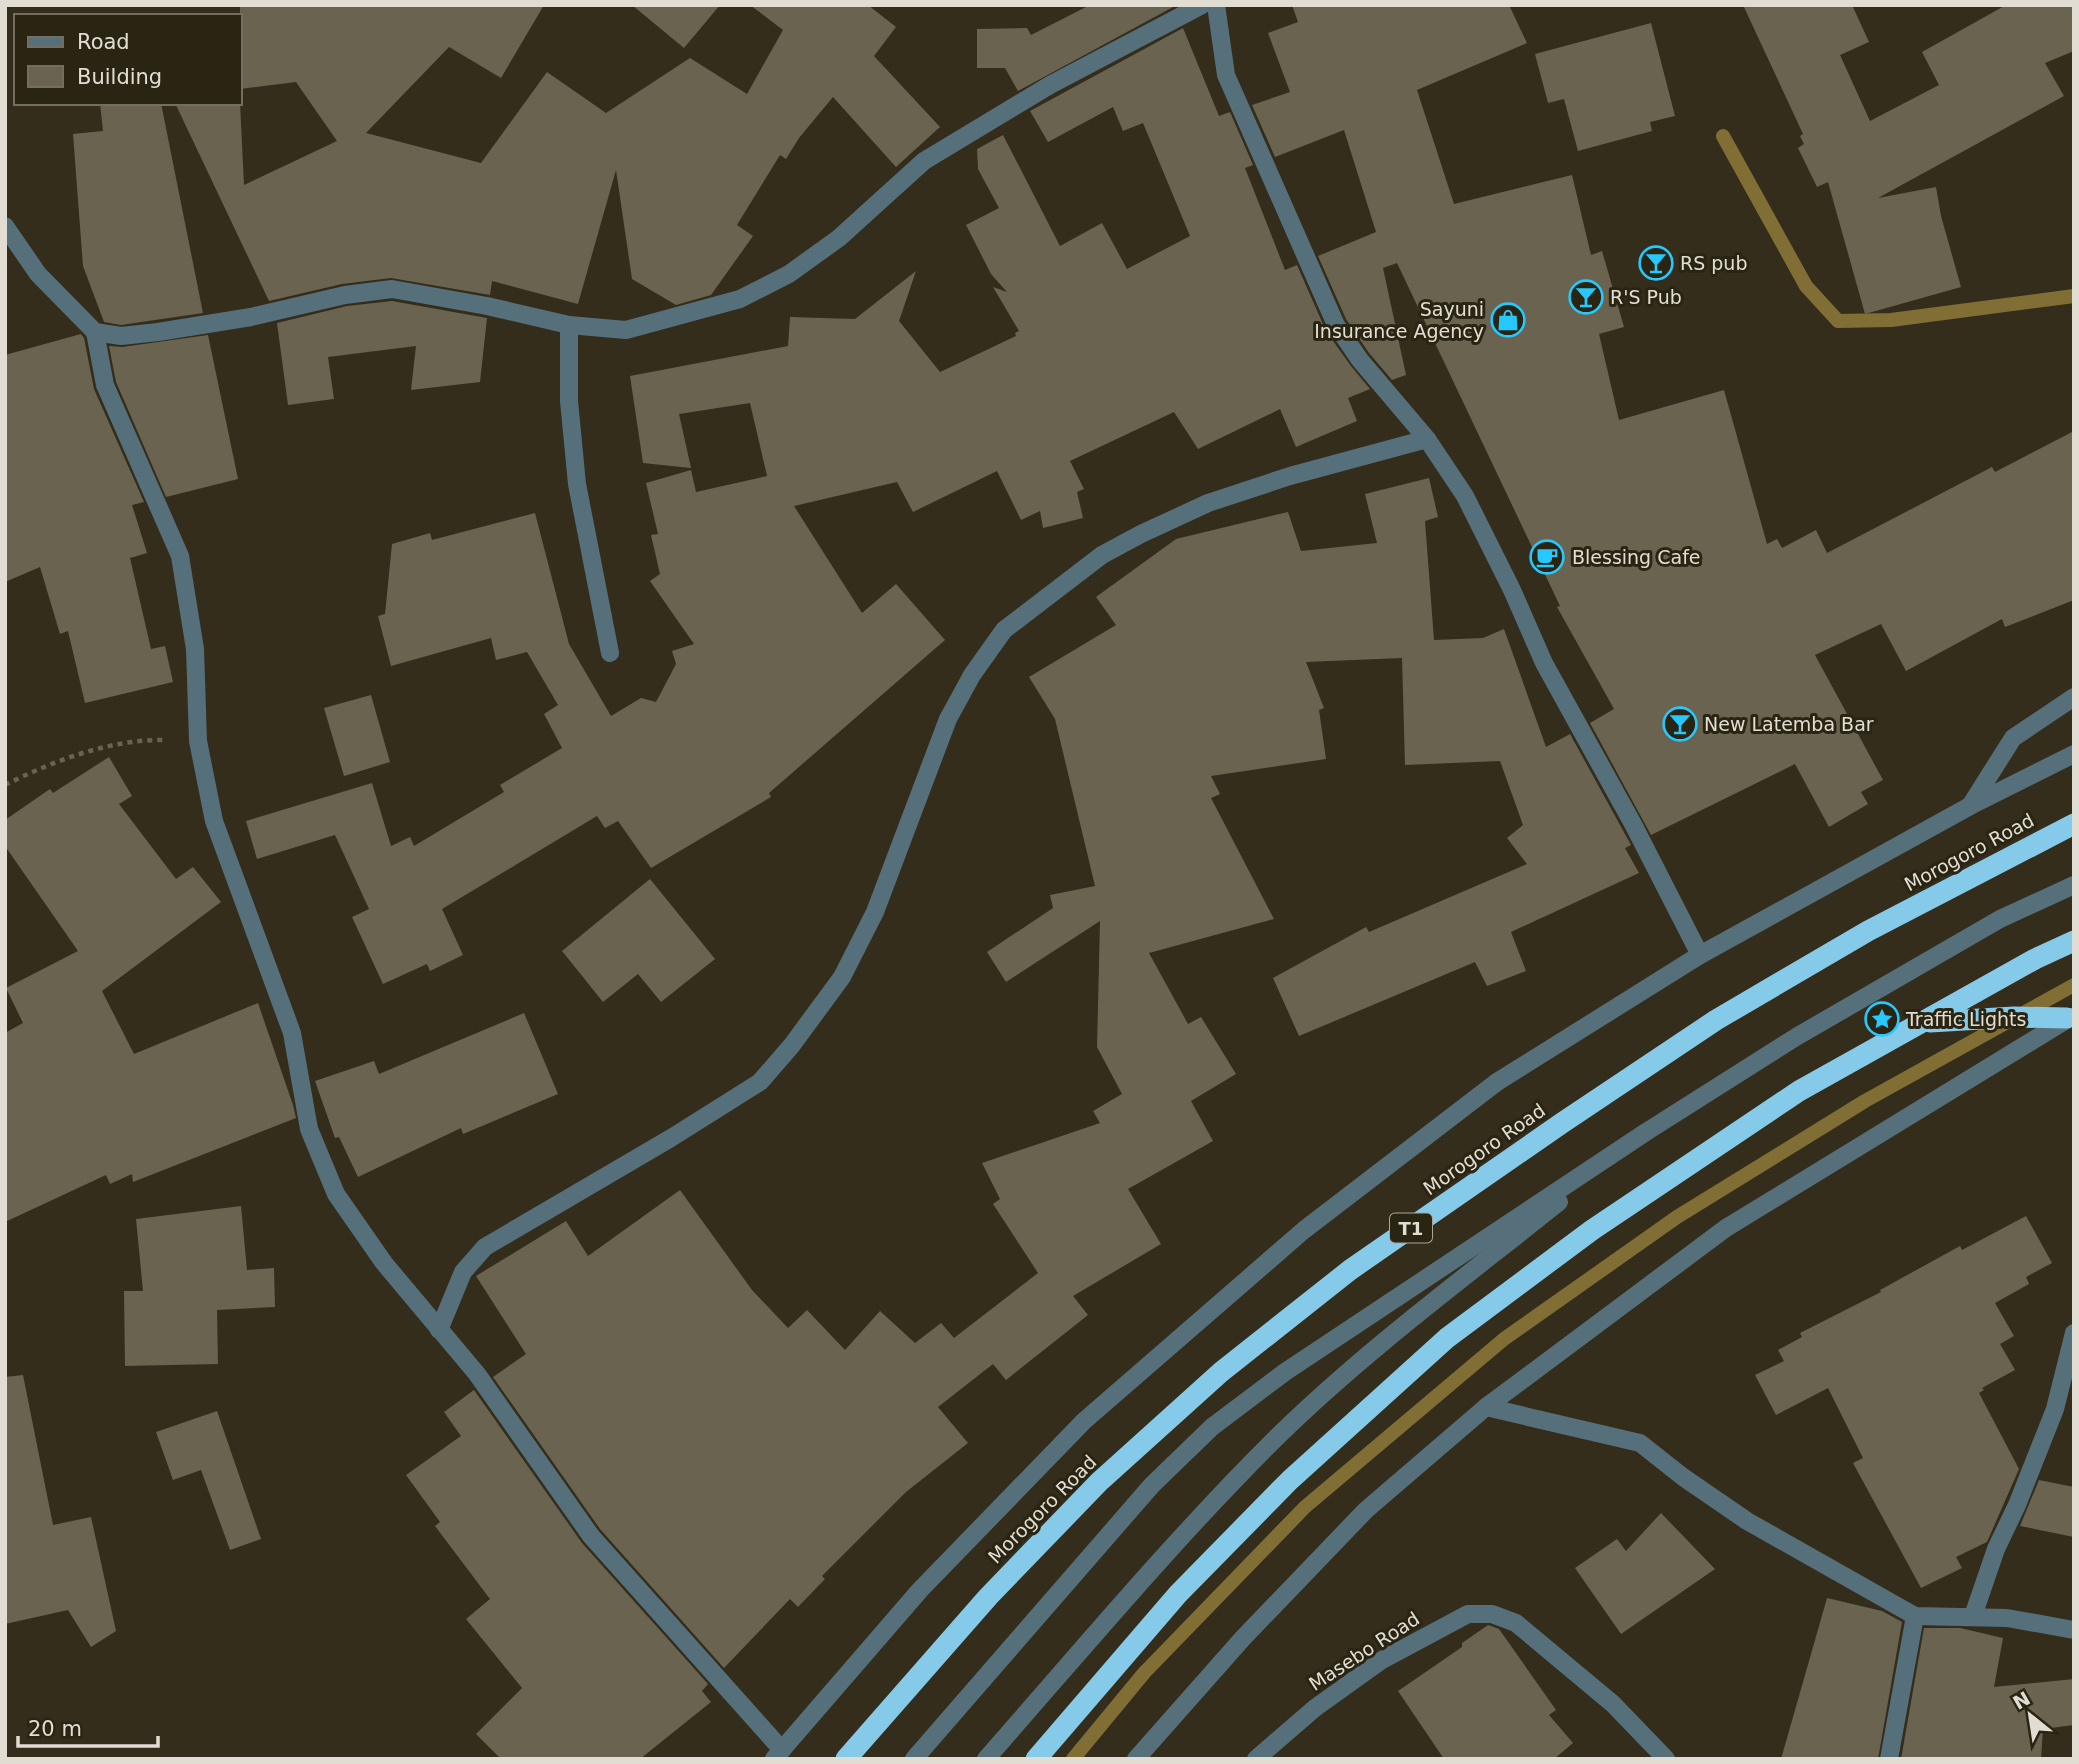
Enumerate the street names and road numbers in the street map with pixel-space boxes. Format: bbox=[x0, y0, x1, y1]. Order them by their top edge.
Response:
street label: Morogoro Road bbox=[1900, 809, 2038, 895]
street label: Morogoro Road bbox=[1419, 1099, 1549, 1199]
road number: T1 bbox=[1390, 1213, 1432, 1242]
street label: Morogoro Road bbox=[983, 1450, 1101, 1568]
street label: Masebo Road bbox=[1305, 1607, 1423, 1695]

